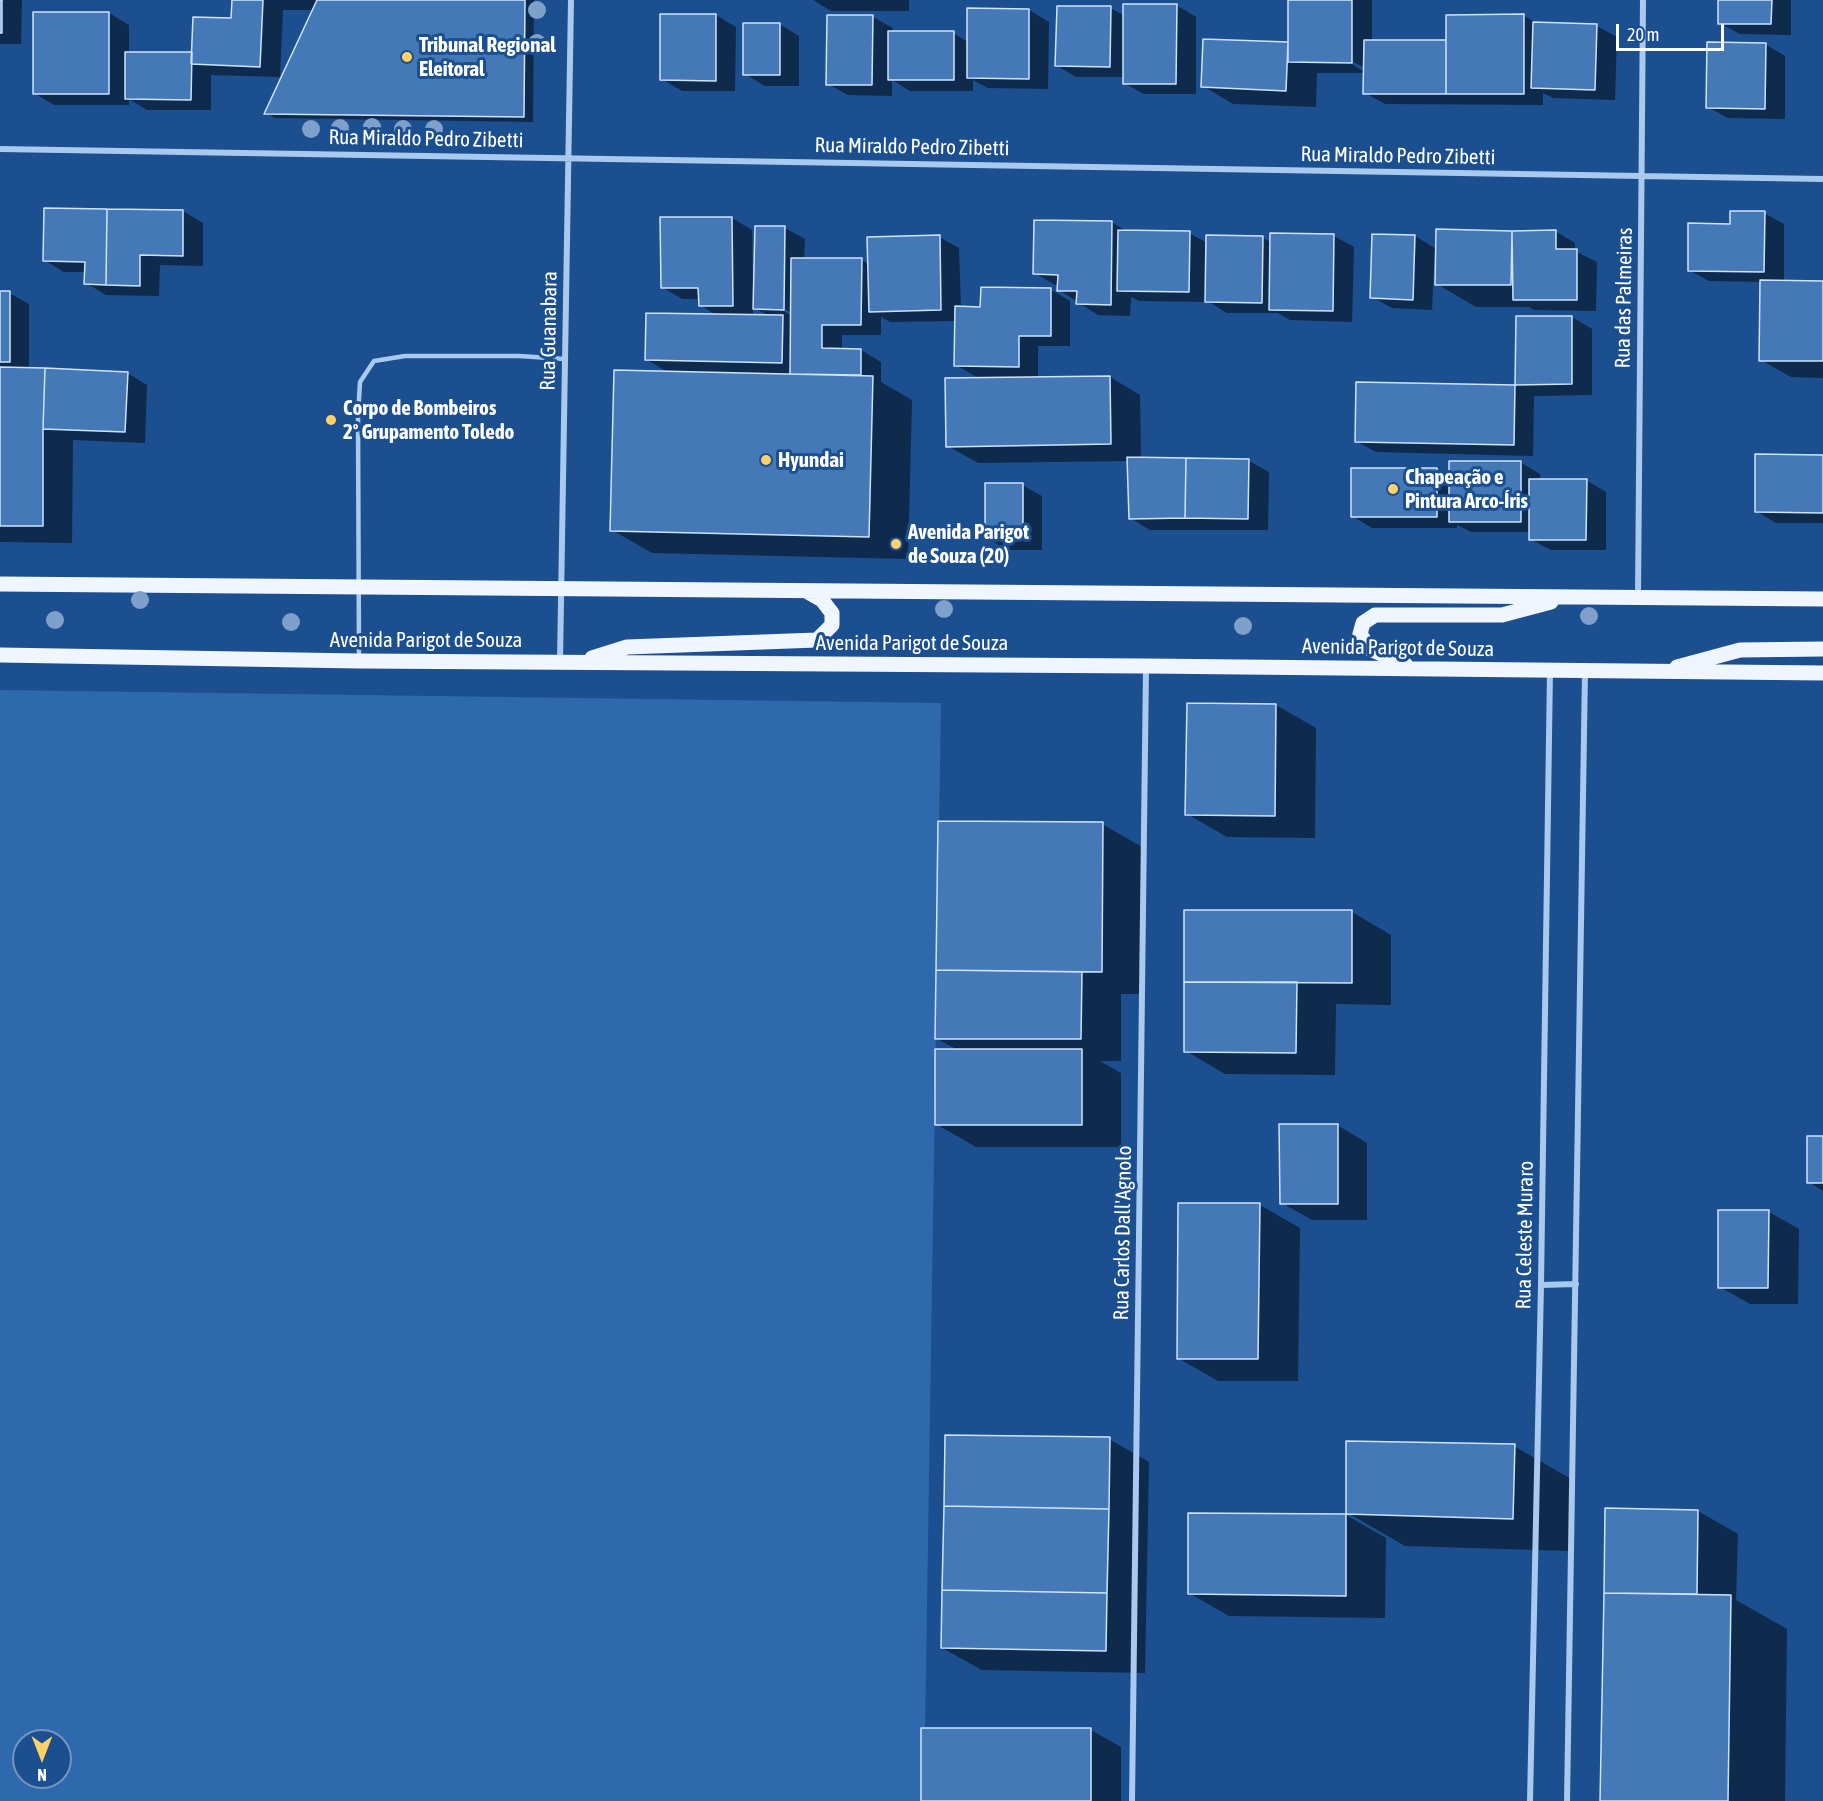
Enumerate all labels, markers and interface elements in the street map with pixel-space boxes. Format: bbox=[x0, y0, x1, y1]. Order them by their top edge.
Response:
scale bar bbox=[1619, 12, 1727, 50]
text: 20 m bbox=[1627, 24, 1659, 45]
place label: Tribunal Regional Eleitoral bbox=[419, 32, 556, 82]
marker: Tribunal Regional Eleitoral bbox=[400, 50, 414, 64]
street label: Rua Miraldo Pedro Zibetti bbox=[328, 125, 524, 153]
street label: Rua Miraldo Pedro Zibetti bbox=[814, 133, 1010, 161]
street label: Rua Miraldo Pedro Zibetti bbox=[1300, 142, 1496, 170]
street label: Rua das Palmeiras bbox=[1610, 227, 1638, 369]
street label: Rua Guanabara bbox=[535, 271, 563, 391]
place label: Corpo de Bombeiros 2º Grupamento Toledo bbox=[343, 395, 514, 445]
marker: Corpo de Bombeiros 2º Grupamento Toledo bbox=[324, 413, 338, 427]
place label: Hyundai bbox=[778, 447, 844, 473]
marker: Hyundai bbox=[759, 453, 773, 467]
place label: Chapeação e Pintura Arco-Íris bbox=[1405, 464, 1528, 514]
marker: Chapeação e Pintura Arco-Íris bbox=[1386, 482, 1400, 496]
place label: Avenida Parigot de Souza (20) bbox=[908, 519, 1029, 569]
marker: Avenida Parigot de Souza (20) bbox=[889, 537, 903, 551]
street label: Avenida Parigot de Souza bbox=[330, 627, 522, 653]
street label: Avenida Parigot de Souza bbox=[816, 630, 1008, 656]
street label: Avenida Parigot de Souza bbox=[1302, 634, 1494, 662]
street label: Rua Carlos Dall'Agnolo bbox=[1109, 1145, 1137, 1321]
street label: Rua Celeste Muraro bbox=[1511, 1160, 1539, 1310]
north arrow bbox=[12, 1729, 72, 1789]
text: N bbox=[37, 1766, 47, 1784]

